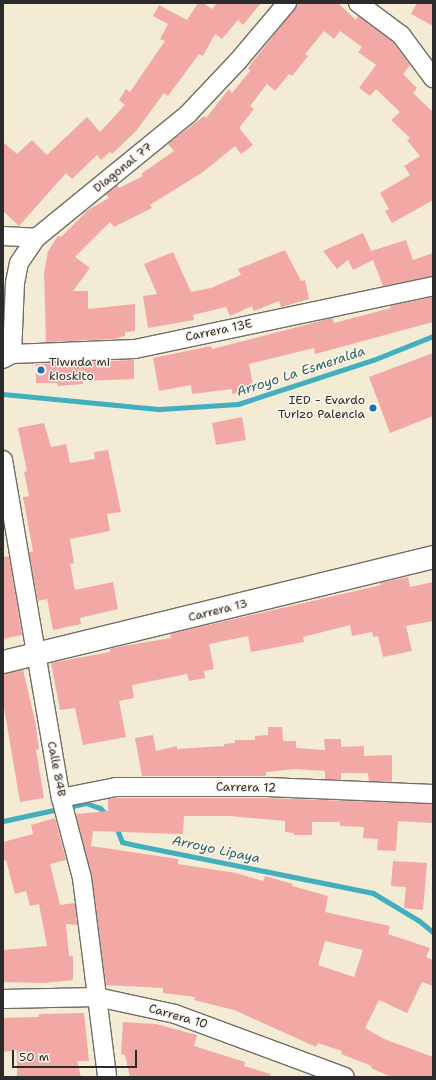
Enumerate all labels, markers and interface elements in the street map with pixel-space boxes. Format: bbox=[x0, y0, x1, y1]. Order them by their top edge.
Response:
street label: Diagonal 77 bbox=[91, 140, 155, 196]
street label: Carrera 13E bbox=[184, 317, 254, 345]
water label: Arroyo La Esmeralda bbox=[235, 344, 367, 400]
place label: Tiwnda mi kioskito bbox=[49, 356, 110, 384]
marker: Tiwnda mi kioskito bbox=[36, 365, 46, 375]
place label: IED - Evardo Turizo Palencia bbox=[278, 394, 365, 422]
marker: IED - Evardo Turizo Palencia bbox=[368, 403, 378, 413]
street label: Carrera 13 bbox=[187, 597, 249, 625]
street label: Calle 84B bbox=[44, 740, 68, 798]
street label: Carrera 12 bbox=[216, 780, 276, 796]
water label: Arroyo Lipaya bbox=[171, 833, 261, 867]
street label: Carrera 10 bbox=[147, 1002, 209, 1032]
scale bar bbox=[14, 1042, 139, 1068]
text: 50 m bbox=[19, 1049, 49, 1065]

